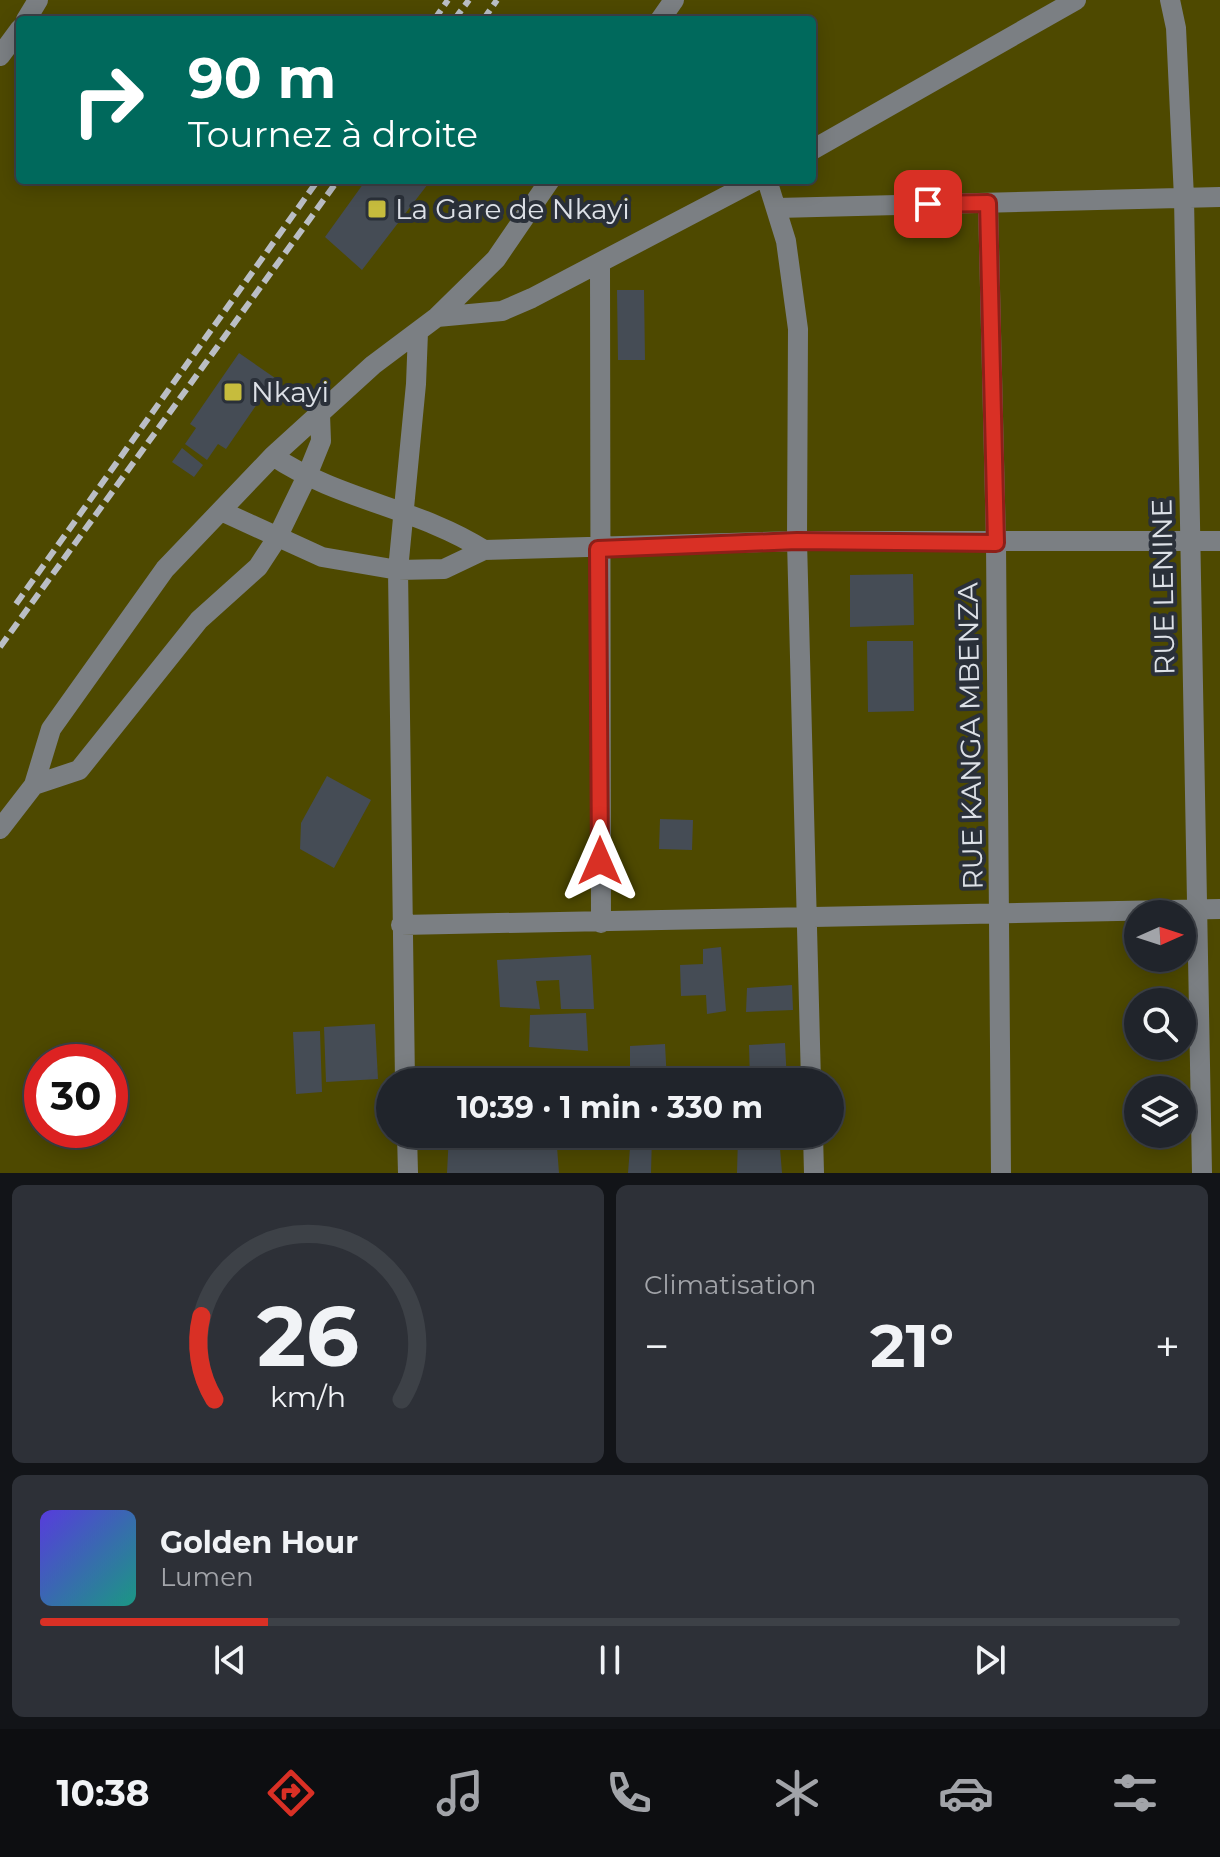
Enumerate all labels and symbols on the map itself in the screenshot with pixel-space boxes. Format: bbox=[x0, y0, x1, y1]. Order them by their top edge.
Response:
pin bbox=[894, 170, 962, 238]
place label: La Gare de Nkayi bbox=[395, 192, 630, 226]
marker: La Gare de Nkayi bbox=[366, 198, 388, 220]
place label: Nkayi bbox=[251, 375, 329, 409]
marker: Nkayi bbox=[222, 381, 244, 403]
street label: RUE LENINE bbox=[1144, 498, 1182, 676]
street label: RUE KANGA MBENZA bbox=[950, 581, 990, 890]
position arrow bbox=[558, 819, 642, 903]
north arrow bbox=[1124, 900, 1196, 972]
speed limit sign: 30 bbox=[24, 1044, 128, 1148]

